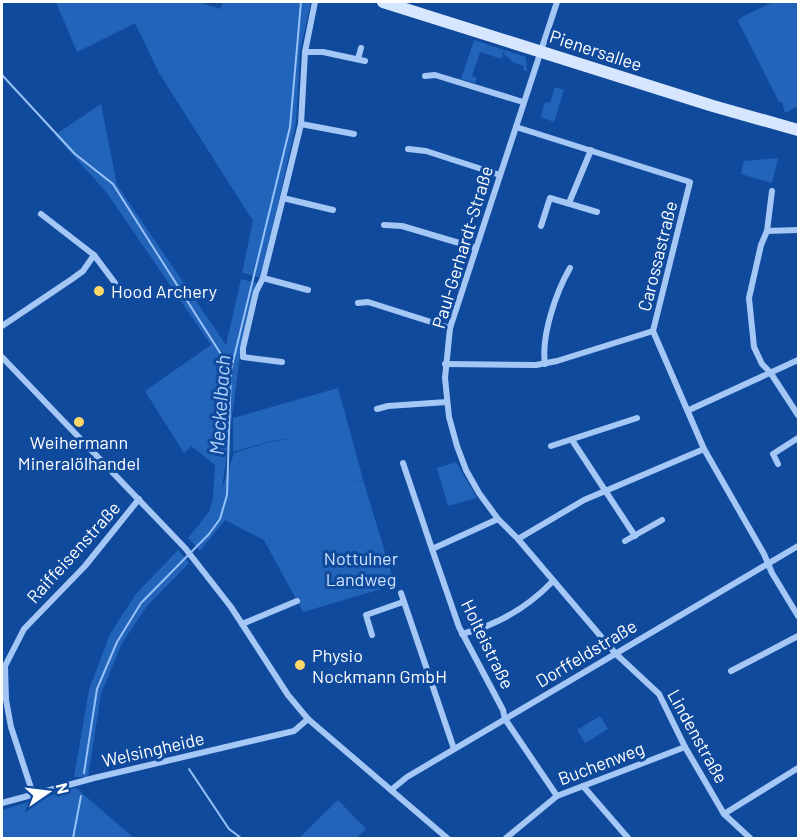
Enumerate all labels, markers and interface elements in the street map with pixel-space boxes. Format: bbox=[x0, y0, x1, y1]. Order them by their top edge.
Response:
street label: Pienersallee bbox=[547, 25, 645, 75]
street label: Paul-Gerhardt-Straße bbox=[427, 163, 497, 331]
street label: Carossastraße bbox=[633, 198, 681, 314]
place label: Hood Archery bbox=[111, 280, 217, 302]
marker: Hood Archery bbox=[92, 284, 106, 298]
water label: Meckelbach bbox=[204, 354, 234, 456]
marker: Weihermann Mineralölhandel bbox=[72, 415, 86, 429]
place label: Weihermann Mineralölhandel bbox=[18, 431, 140, 474]
street label: Raiffeisenstraße bbox=[22, 497, 124, 607]
park label: Nottulner Landweg bbox=[324, 547, 399, 590]
street label: Holteistraße bbox=[457, 596, 519, 692]
street label: Dorffeldstraße bbox=[532, 614, 640, 692]
place label: Physio Nockmann GmbH bbox=[312, 644, 447, 687]
marker: Physio Nockmann GmbH bbox=[293, 658, 307, 672]
street label: Lindenstraße bbox=[663, 685, 733, 787]
street label: Welsingheide bbox=[100, 727, 206, 771]
street label: Buchenweg bbox=[555, 736, 647, 790]
north arrow bbox=[18, 762, 78, 822]
text: N bbox=[53, 781, 74, 796]

